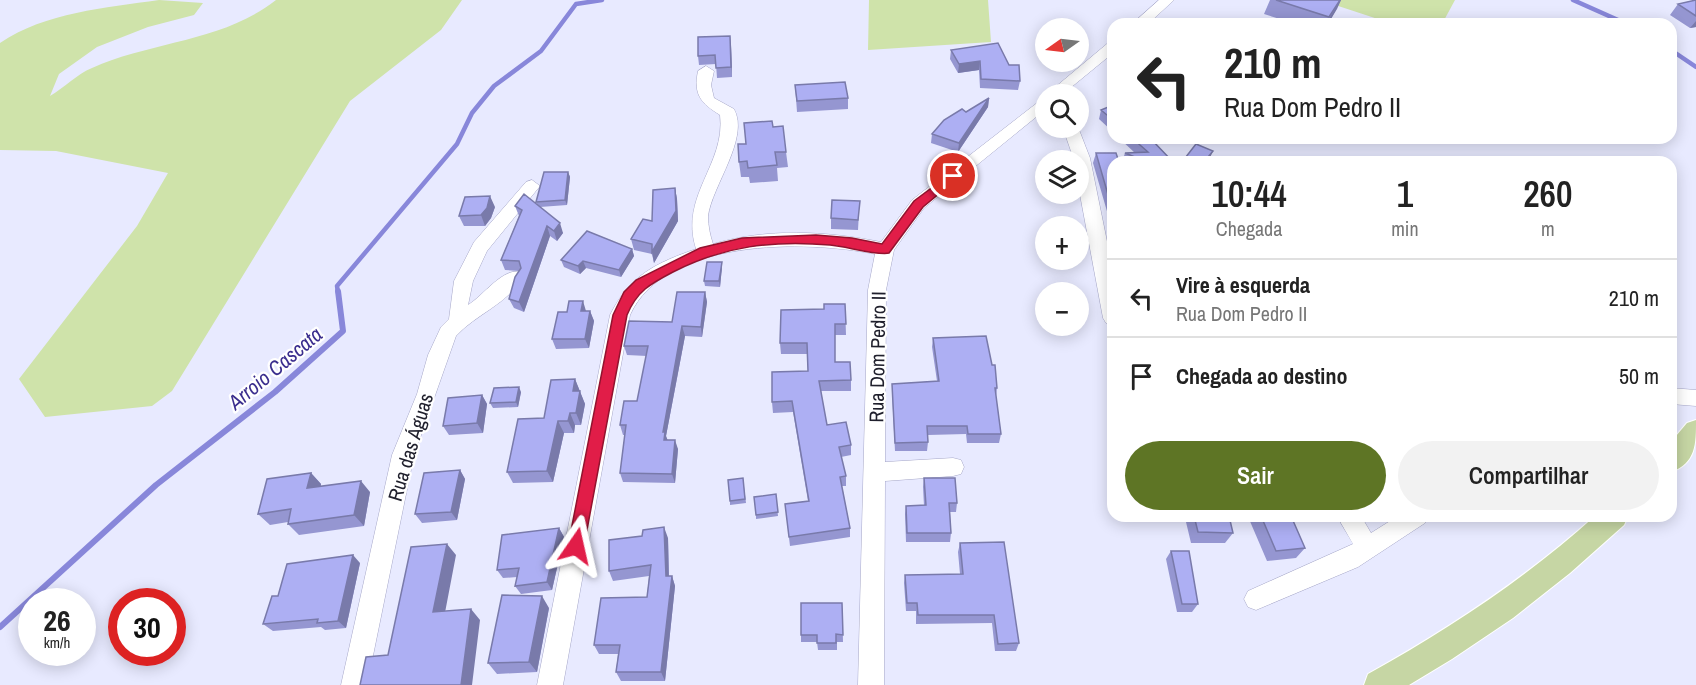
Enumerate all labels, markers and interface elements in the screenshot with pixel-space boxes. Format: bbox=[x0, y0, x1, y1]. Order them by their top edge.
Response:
north arrow bbox=[1035, 18, 1089, 72]
map controls bbox=[1035, 18, 1089, 336]
text: 210 m bbox=[1224, 35, 1322, 91]
icon: left bbox=[1125, 42, 1203, 120]
button: search bbox=[1035, 84, 1089, 138]
text: Rua Dom Pedro II bbox=[1224, 89, 1401, 125]
pin bbox=[927, 150, 978, 201]
button: layers bbox=[1035, 150, 1089, 204]
icon: arrive bbox=[936, 159, 969, 192]
text: 10:44 bbox=[1212, 170, 1287, 218]
text: 1 bbox=[1397, 170, 1413, 218]
text: 260 bbox=[1523, 170, 1572, 218]
text: Chegada bbox=[1216, 215, 1282, 242]
text: min bbox=[1391, 215, 1419, 242]
text: m bbox=[1541, 215, 1555, 242]
button: + bbox=[1035, 216, 1089, 270]
text: Vire à esquerda bbox=[1176, 270, 1310, 300]
button: − bbox=[1035, 282, 1089, 336]
icon: left bbox=[1125, 282, 1158, 315]
text: 210 m bbox=[1609, 283, 1659, 313]
street label: Rua Dom Pedro II bbox=[862, 291, 892, 423]
text: Rua Dom Pedro II bbox=[1176, 300, 1307, 327]
water label: Arroio Cascata bbox=[221, 320, 328, 417]
icon: arrive bbox=[1125, 360, 1158, 393]
text: Chegada ao destino bbox=[1176, 361, 1347, 391]
text: 50 m bbox=[1619, 361, 1659, 391]
street label: Rua das Águas bbox=[381, 390, 439, 504]
button: Sair bbox=[1125, 441, 1386, 510]
button: Compartilhar bbox=[1398, 441, 1659, 510]
position arrow bbox=[544, 514, 608, 578]
speed limit sign: 30 bbox=[108, 588, 186, 666]
text: 26 bbox=[43, 600, 71, 640]
text: km/h bbox=[44, 632, 70, 653]

